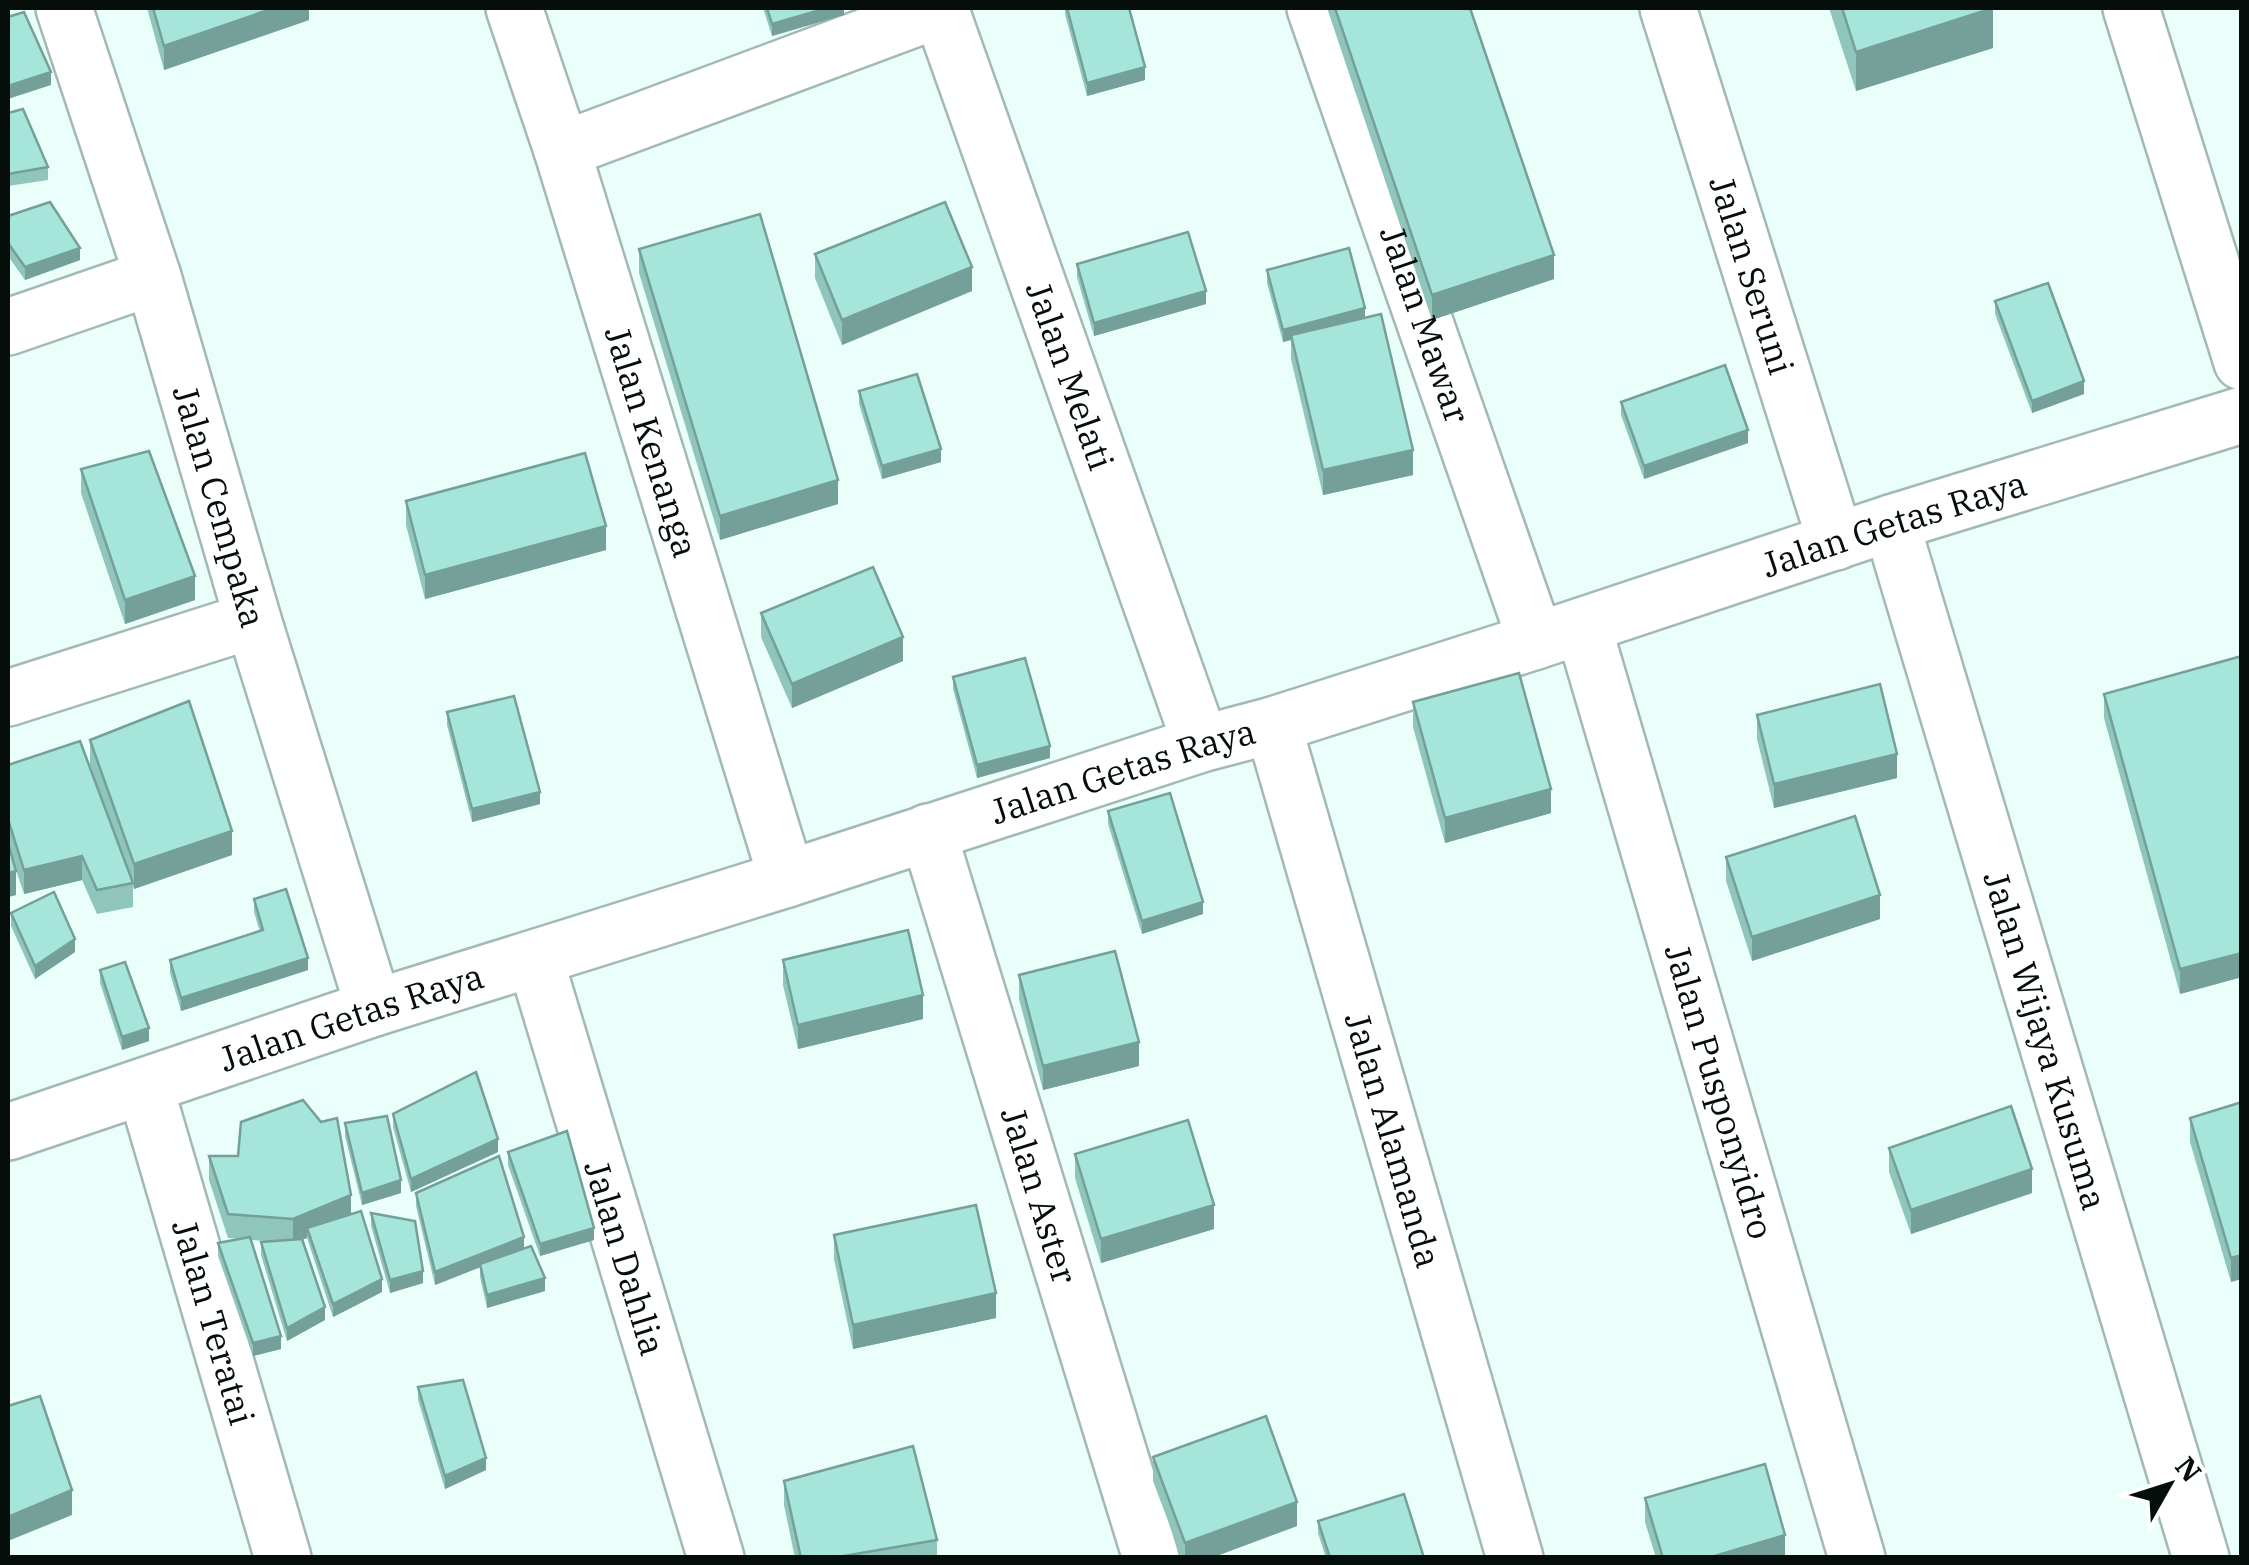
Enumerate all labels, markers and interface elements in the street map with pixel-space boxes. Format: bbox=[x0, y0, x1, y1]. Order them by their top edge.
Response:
street label: Jalan Seruni bbox=[1699, 170, 1805, 380]
street label: Jalan Mawar bbox=[1370, 219, 1481, 430]
street label: Jalan Melati bbox=[1016, 275, 1125, 476]
street label: Jalan Kenanga bbox=[595, 320, 709, 563]
street label: Jalan Cempaka bbox=[163, 380, 277, 633]
street label: Jalan Getas Raya bbox=[1756, 460, 2032, 587]
street label: Jalan Getas Raya bbox=[984, 708, 1260, 834]
street label: Jalan Wijaya Kusuma bbox=[1974, 866, 2118, 1215]
street label: Jalan Pusponyidro bbox=[1655, 938, 1785, 1244]
street label: Jalan Getas Raya bbox=[213, 952, 489, 1082]
street label: Jalan Alamanda bbox=[1335, 1007, 1452, 1273]
street label: Jalan Aster bbox=[991, 1101, 1089, 1290]
street label: Jalan Dahlia bbox=[574, 1155, 676, 1361]
street label: Jalan Teratai bbox=[162, 1214, 266, 1430]
north arrow bbox=[2119, 1435, 2219, 1535]
text: N bbox=[2167, 1449, 2210, 1489]

